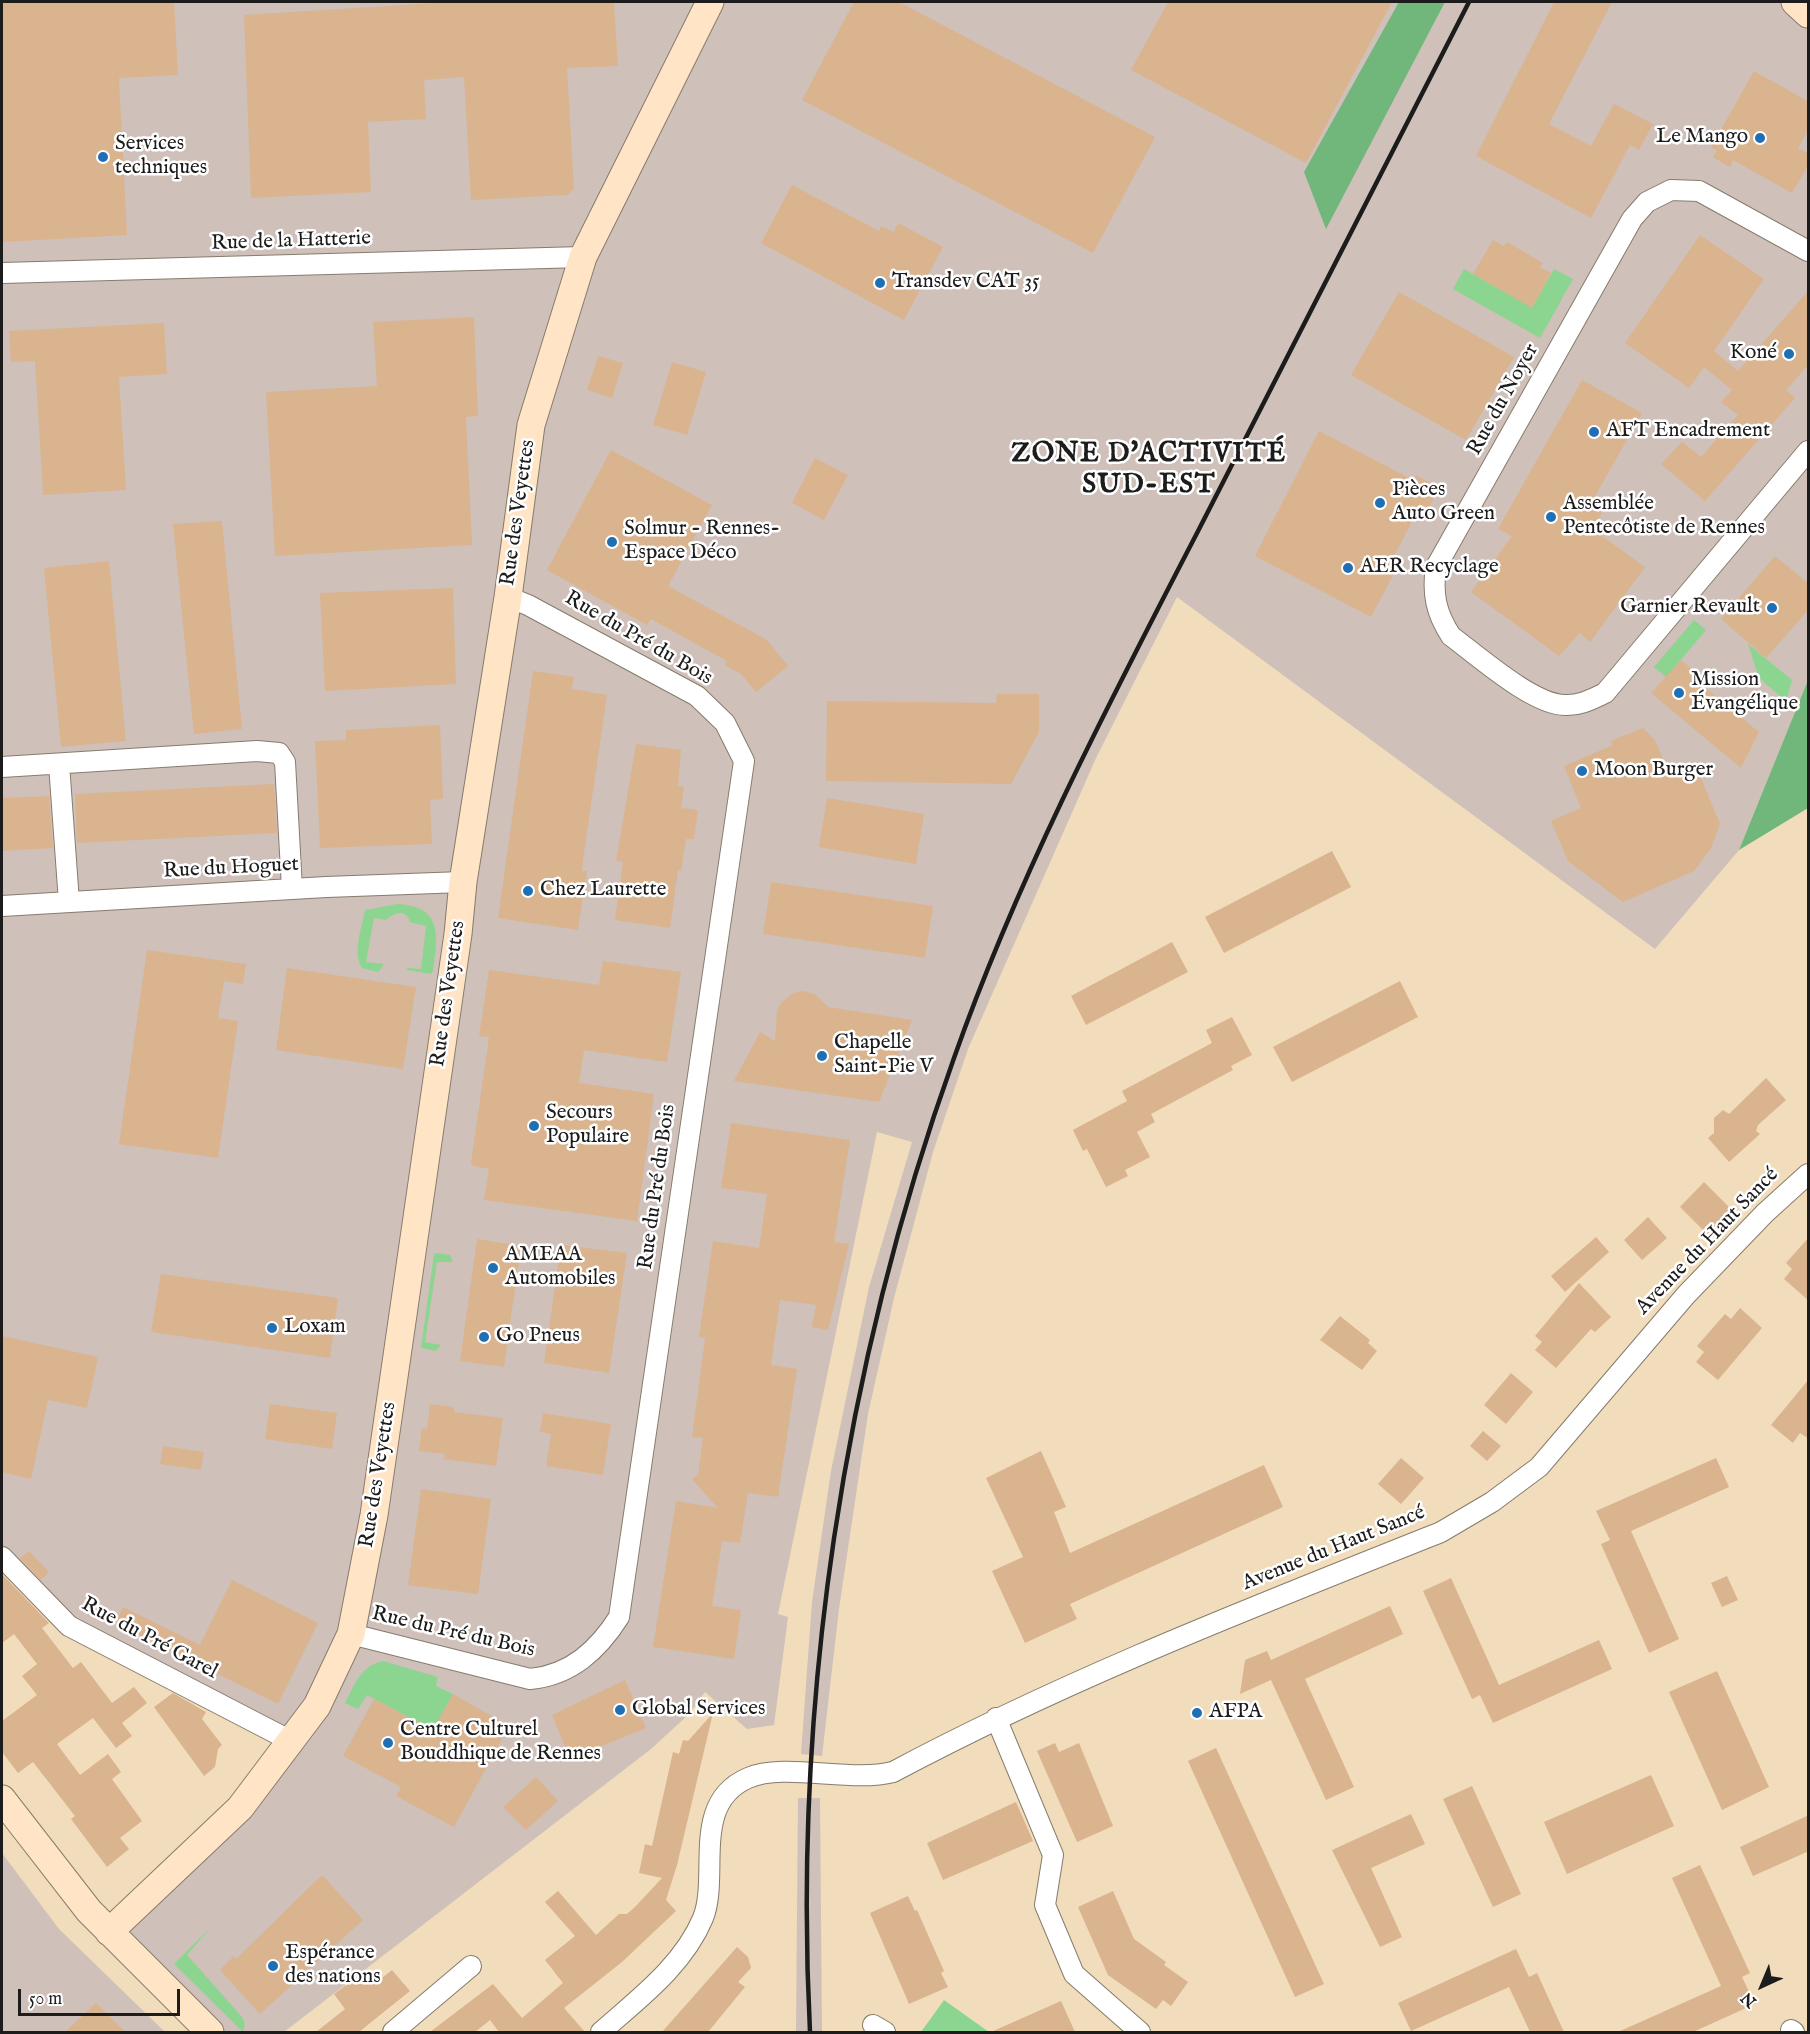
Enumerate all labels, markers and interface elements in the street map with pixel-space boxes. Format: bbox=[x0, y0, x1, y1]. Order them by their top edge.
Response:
place label: Le Mango bbox=[1656, 125, 1748, 151]
marker: Le Mango bbox=[1753, 131, 1767, 145]
place label: Services techniques bbox=[115, 132, 207, 182]
marker: Services techniques bbox=[96, 150, 110, 164]
street label: Rue de la Hatterie bbox=[211, 227, 371, 257]
place label: Transdev CAT 35 bbox=[892, 270, 1040, 296]
marker: Transdev CAT 35 bbox=[873, 276, 887, 290]
street label: Rue du Noyer bbox=[1463, 340, 1545, 460]
place label: Koné bbox=[1730, 341, 1777, 367]
marker: Koné bbox=[1782, 347, 1796, 361]
place label: AFT Encadrement bbox=[1606, 419, 1770, 445]
marker: AFT Encadrement bbox=[1587, 425, 1601, 439]
street label: Rue des Veyettes bbox=[496, 438, 542, 588]
district label: ZONE D'ACTIVITÉ SUD-EST bbox=[1011, 439, 1287, 502]
place label: Pièces Auto Green bbox=[1392, 478, 1495, 528]
place label: Assemblée Pentecôtiste de Rennes bbox=[1563, 492, 1765, 542]
marker: Pièces Auto Green bbox=[1373, 496, 1387, 510]
marker: Assemblée Pentecôtiste de Rennes bbox=[1544, 510, 1558, 524]
place label: Solmur - Rennes- Espace Déco bbox=[624, 517, 780, 567]
marker: Solmur - Rennes- Espace Déco bbox=[605, 535, 619, 549]
place label: AER Recyclage bbox=[1360, 555, 1499, 581]
marker: AER Recyclage bbox=[1341, 561, 1355, 575]
street label: Rue du Pré du Bois bbox=[560, 586, 716, 692]
place label: Garnier Revault bbox=[1620, 595, 1760, 621]
marker: Garnier Revault bbox=[1765, 601, 1779, 615]
place label: Mission Évangélique bbox=[1691, 668, 1798, 718]
marker: Mission Évangélique bbox=[1672, 686, 1686, 700]
place label: Moon Burger bbox=[1594, 758, 1713, 784]
marker: Moon Burger bbox=[1575, 764, 1589, 778]
street label: Rue du Hoguet bbox=[163, 853, 299, 885]
place label: Chez Laurette bbox=[540, 878, 666, 904]
marker: Chez Laurette bbox=[521, 884, 535, 898]
street label: Rue des Veyettes bbox=[426, 919, 472, 1069]
place label: Chapelle Saint-Pie V bbox=[834, 1031, 933, 1081]
marker: Chapelle Saint-Pie V bbox=[815, 1049, 829, 1063]
place label: Secours Populaire bbox=[546, 1101, 629, 1151]
street label: Rue du Pré du Bois bbox=[634, 1103, 682, 1271]
marker: Secours Populaire bbox=[527, 1119, 541, 1133]
street label: Avenue du Haut Sancé bbox=[1631, 1163, 1785, 1321]
place label: AMEAA Automobiles bbox=[505, 1243, 615, 1293]
marker: AMEAA Automobiles bbox=[486, 1261, 500, 1275]
place label: Loxam bbox=[284, 1315, 346, 1341]
marker: Loxam bbox=[265, 1321, 279, 1335]
place label: Go Pneus bbox=[496, 1324, 580, 1350]
marker: Go Pneus bbox=[477, 1330, 491, 1344]
street label: Rue des Veyettes bbox=[355, 1400, 403, 1550]
street label: Avenue du Haut Sancé bbox=[1239, 1501, 1429, 1597]
street label: Rue du Pré Garel bbox=[77, 1593, 221, 1685]
street label: Rue du Pré du Bois bbox=[369, 1602, 537, 1664]
place label: Global Services bbox=[632, 1697, 765, 1723]
place label: AFPA bbox=[1209, 1700, 1262, 1726]
marker: Global Services bbox=[613, 1703, 627, 1717]
marker: AFPA bbox=[1190, 1706, 1204, 1720]
place label: Centre Culturel Bouddhique de Rennes bbox=[400, 1718, 601, 1768]
marker: Centre Culturel Bouddhique de Rennes bbox=[381, 1736, 395, 1750]
place label: Espérance des nations bbox=[285, 1941, 381, 1991]
north arrow bbox=[1732, 1956, 1792, 2016]
marker: Espérance des nations bbox=[266, 1959, 280, 1973]
scale bar bbox=[21, 1977, 183, 2015]
text: N bbox=[1738, 1987, 1761, 2011]
text: 50 m bbox=[29, 1988, 62, 2011]

